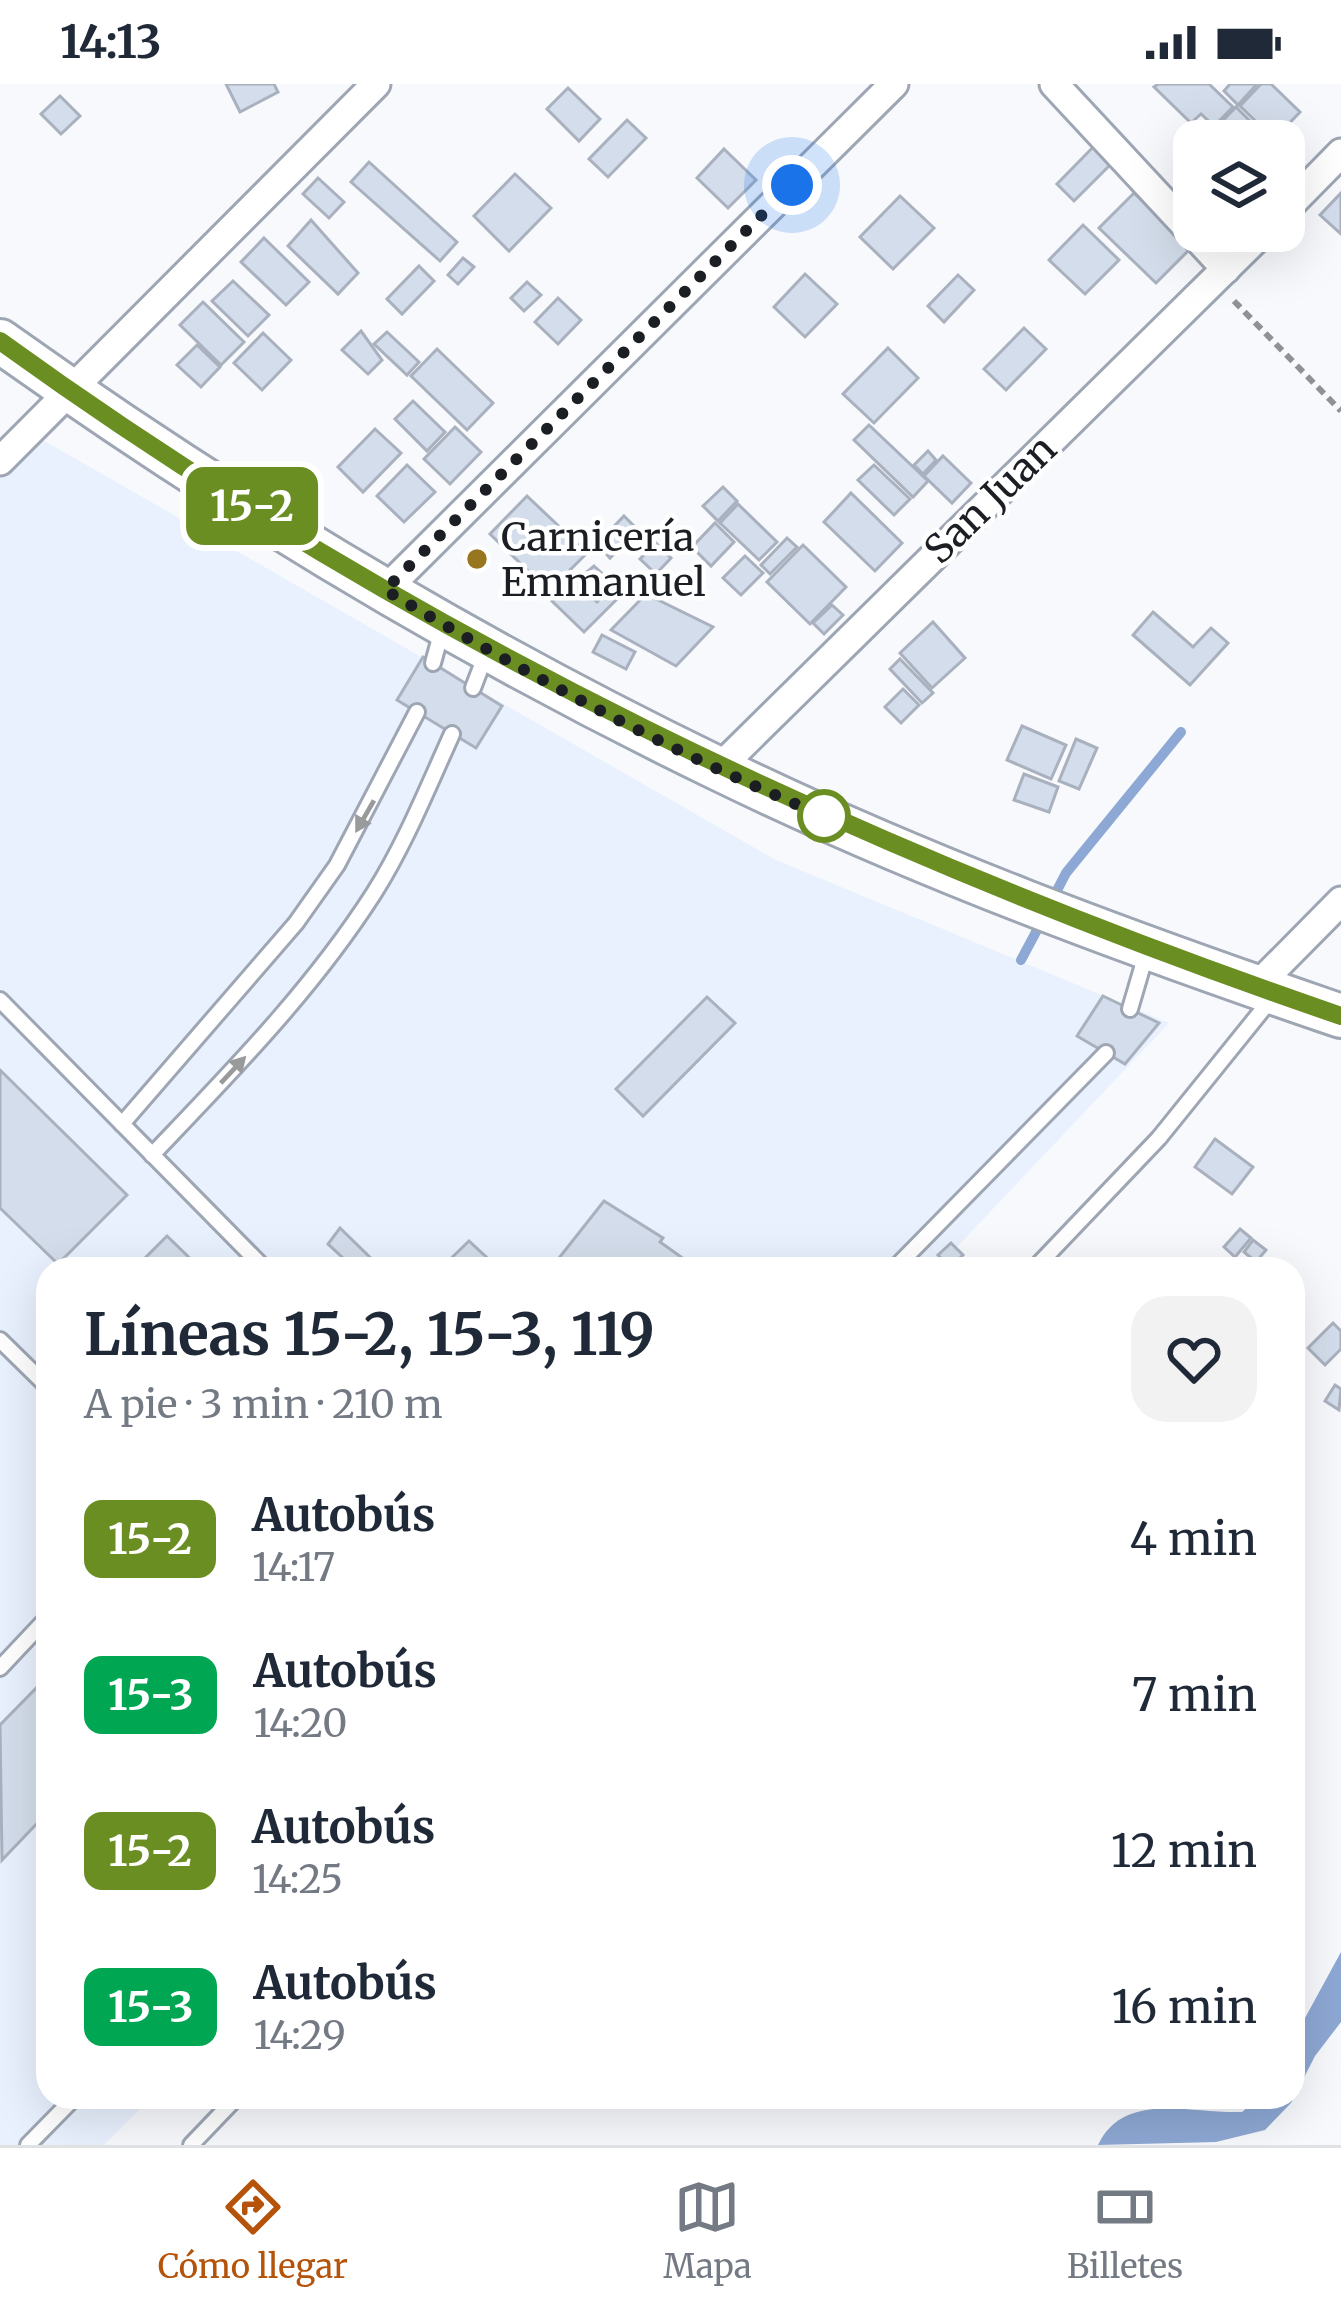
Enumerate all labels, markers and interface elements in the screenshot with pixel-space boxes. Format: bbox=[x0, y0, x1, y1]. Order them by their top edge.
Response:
text: 14:13 bbox=[60, 14, 162, 70]
map controls bbox=[1173, 120, 1305, 252]
button: layers bbox=[1173, 120, 1305, 252]
your location bbox=[762, 155, 822, 215]
street label: San Juan bbox=[914, 425, 1066, 574]
line badge: 15-2 bbox=[168, 467, 336, 545]
text: 15-2 bbox=[210, 480, 294, 532]
place label: Carnicería Emmanuel bbox=[501, 513, 706, 607]
marker: Carnicería Emmanuel bbox=[464, 546, 490, 572]
unlabelled marker bbox=[799, 791, 849, 841]
one-way arrow bbox=[355, 800, 376, 833]
one-way arrow bbox=[218, 1056, 246, 1085]
button: heart bbox=[1131, 1296, 1257, 1422]
text: Líneas 15-2, 15-3, 119 bbox=[84, 1299, 655, 1371]
text: A pie · 3 min · 210 m bbox=[84, 1380, 443, 1429]
text: Autobús bbox=[252, 1487, 435, 1543]
text: 4 min bbox=[1130, 1511, 1257, 1567]
text: 15-2 bbox=[108, 1513, 192, 1565]
text: 14:17 bbox=[252, 1543, 335, 1592]
text: Autobús bbox=[253, 1643, 437, 1699]
text: 7 min bbox=[1132, 1667, 1257, 1723]
text: 15-3 bbox=[108, 1669, 193, 1721]
text: 14:20 bbox=[253, 1699, 347, 1748]
text: Autobús bbox=[252, 1799, 435, 1855]
text: 12 min bbox=[1111, 1823, 1257, 1879]
text: 15-2 bbox=[108, 1825, 192, 1877]
text: 14:25 bbox=[252, 1855, 343, 1904]
text: Autobús bbox=[253, 1955, 437, 2011]
text: 16 min bbox=[1112, 1979, 1257, 2035]
text: 15-3 bbox=[108, 1981, 193, 2033]
text: 14:29 bbox=[253, 2011, 346, 2060]
tab: Cómo llegar bbox=[158, 2174, 348, 2287]
tab: Mapa bbox=[663, 2174, 752, 2287]
tab: Billetes bbox=[1067, 2174, 1183, 2287]

